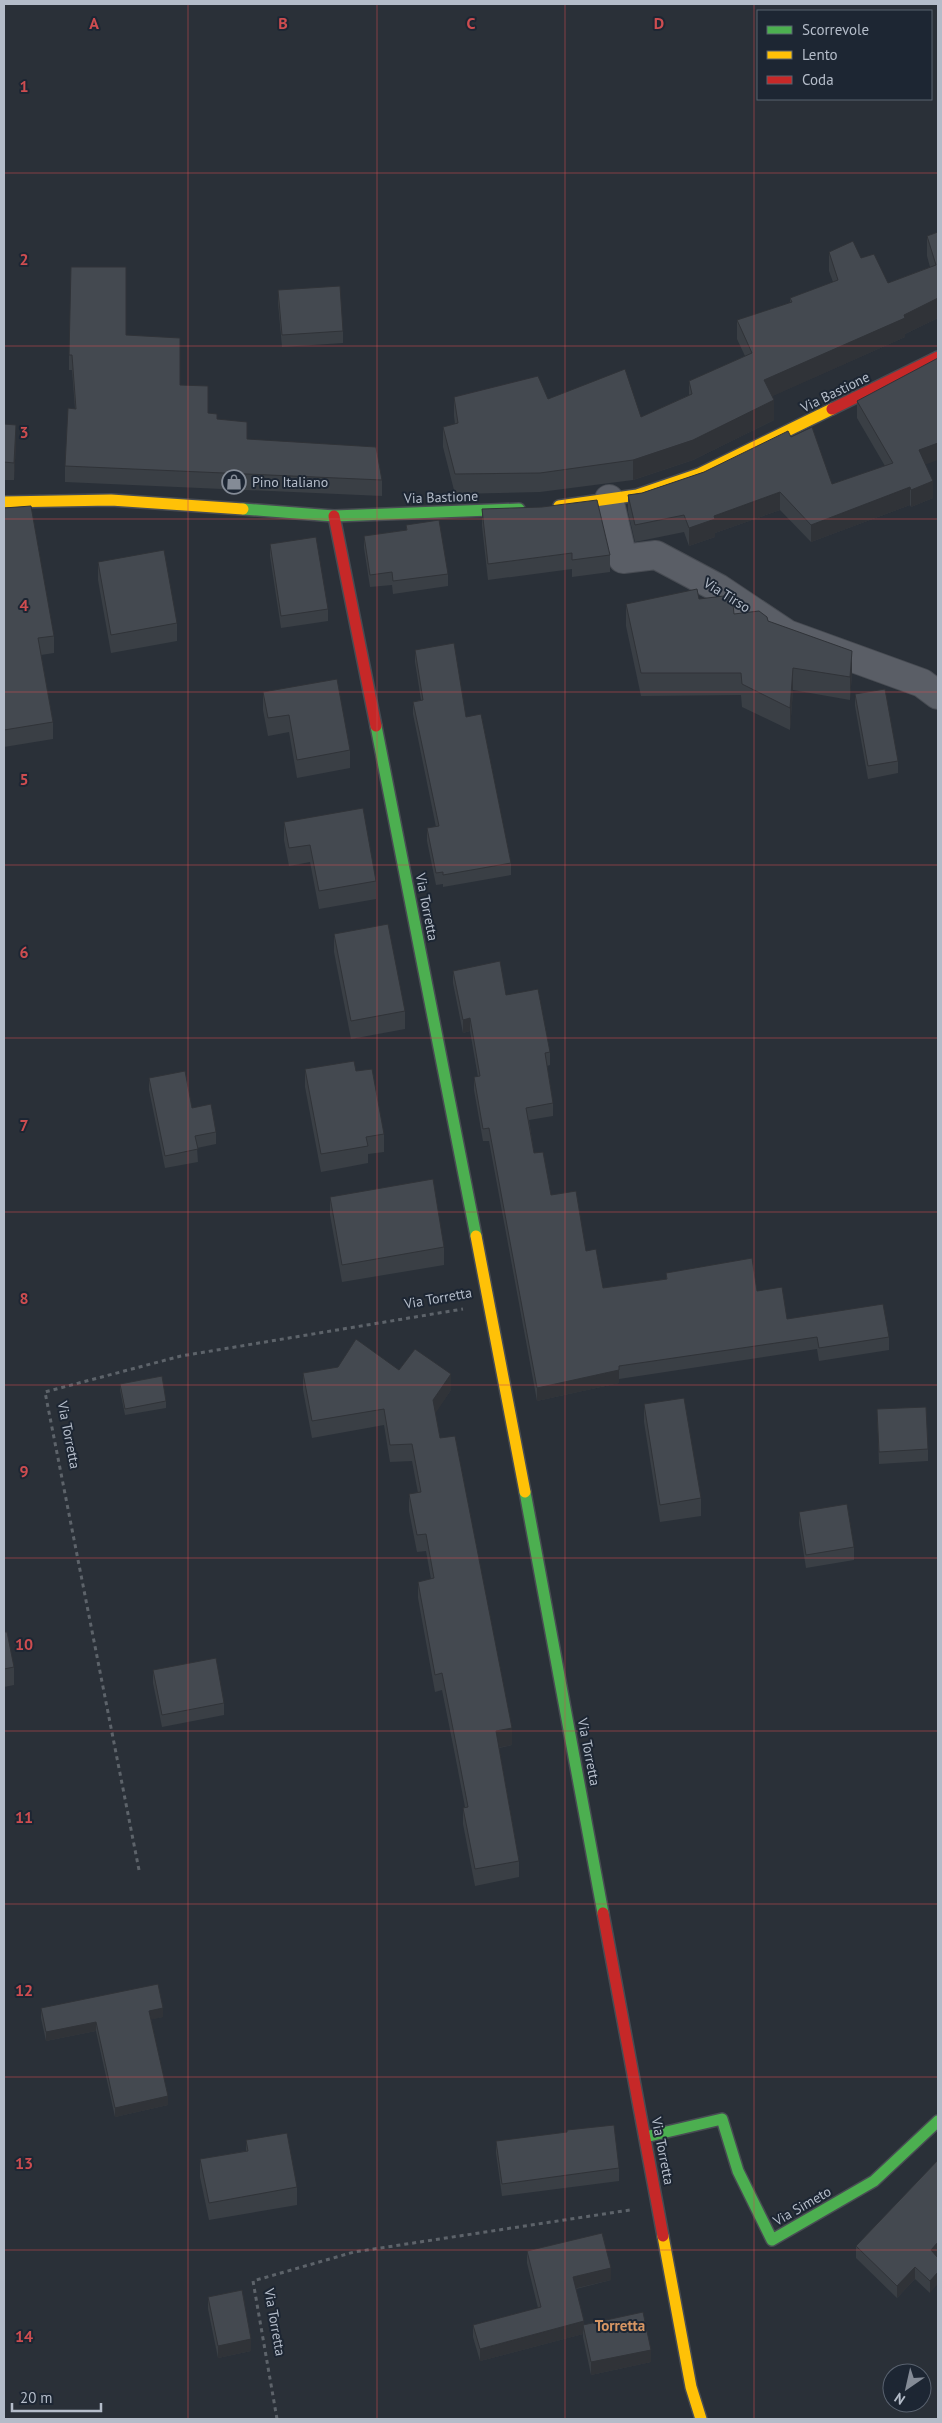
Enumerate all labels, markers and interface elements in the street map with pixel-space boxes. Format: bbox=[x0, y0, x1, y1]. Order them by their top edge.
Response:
legend bbox=[757, 10, 932, 100]
text: A bbox=[89, 13, 99, 33]
text: B bbox=[278, 13, 288, 33]
text: C bbox=[467, 13, 476, 33]
text: D bbox=[654, 13, 664, 33]
text: Scorrevole bbox=[802, 20, 869, 39]
text: Lento bbox=[802, 45, 838, 64]
text: Coda bbox=[802, 70, 834, 89]
text: 1 bbox=[19, 76, 29, 96]
text: 2 bbox=[19, 249, 29, 269]
street label: Via Bastione bbox=[797, 368, 872, 417]
text: 3 bbox=[19, 422, 29, 442]
shop icon: Pino Italiano bbox=[221, 469, 247, 495]
place label: Pino Italiano bbox=[252, 473, 328, 491]
street label: Via Bastione bbox=[403, 487, 478, 507]
street label: Via Tirso bbox=[699, 573, 754, 616]
text: 4 bbox=[19, 595, 29, 615]
text: 5 bbox=[19, 769, 29, 789]
street label: Via Torretta bbox=[411, 871, 442, 942]
text: 6 bbox=[19, 942, 29, 962]
text: 7 bbox=[19, 1115, 29, 1135]
street label: Via Torretta bbox=[402, 1283, 473, 1313]
text: 8 bbox=[19, 1288, 29, 1308]
street label: Via Torretta bbox=[53, 1399, 84, 1470]
text: 9 bbox=[19, 1461, 29, 1481]
text: 10 bbox=[15, 1634, 33, 1654]
street label: Via Torretta bbox=[573, 1716, 604, 1787]
text: 11 bbox=[15, 1807, 33, 1827]
text: 12 bbox=[15, 1980, 33, 2000]
street label: Via Torretta bbox=[647, 2115, 678, 2186]
text: 13 bbox=[15, 2153, 33, 2173]
street label: Via Simeto bbox=[769, 2182, 834, 2230]
street label: Via Torretta bbox=[260, 2286, 290, 2357]
district label: Torretta bbox=[595, 2316, 645, 2335]
text: 14 bbox=[15, 2326, 33, 2346]
north arrow bbox=[882, 2363, 932, 2413]
scale bar bbox=[12, 2380, 101, 2412]
text: 20 m bbox=[20, 2388, 53, 2407]
text: N bbox=[891, 2389, 909, 2409]

